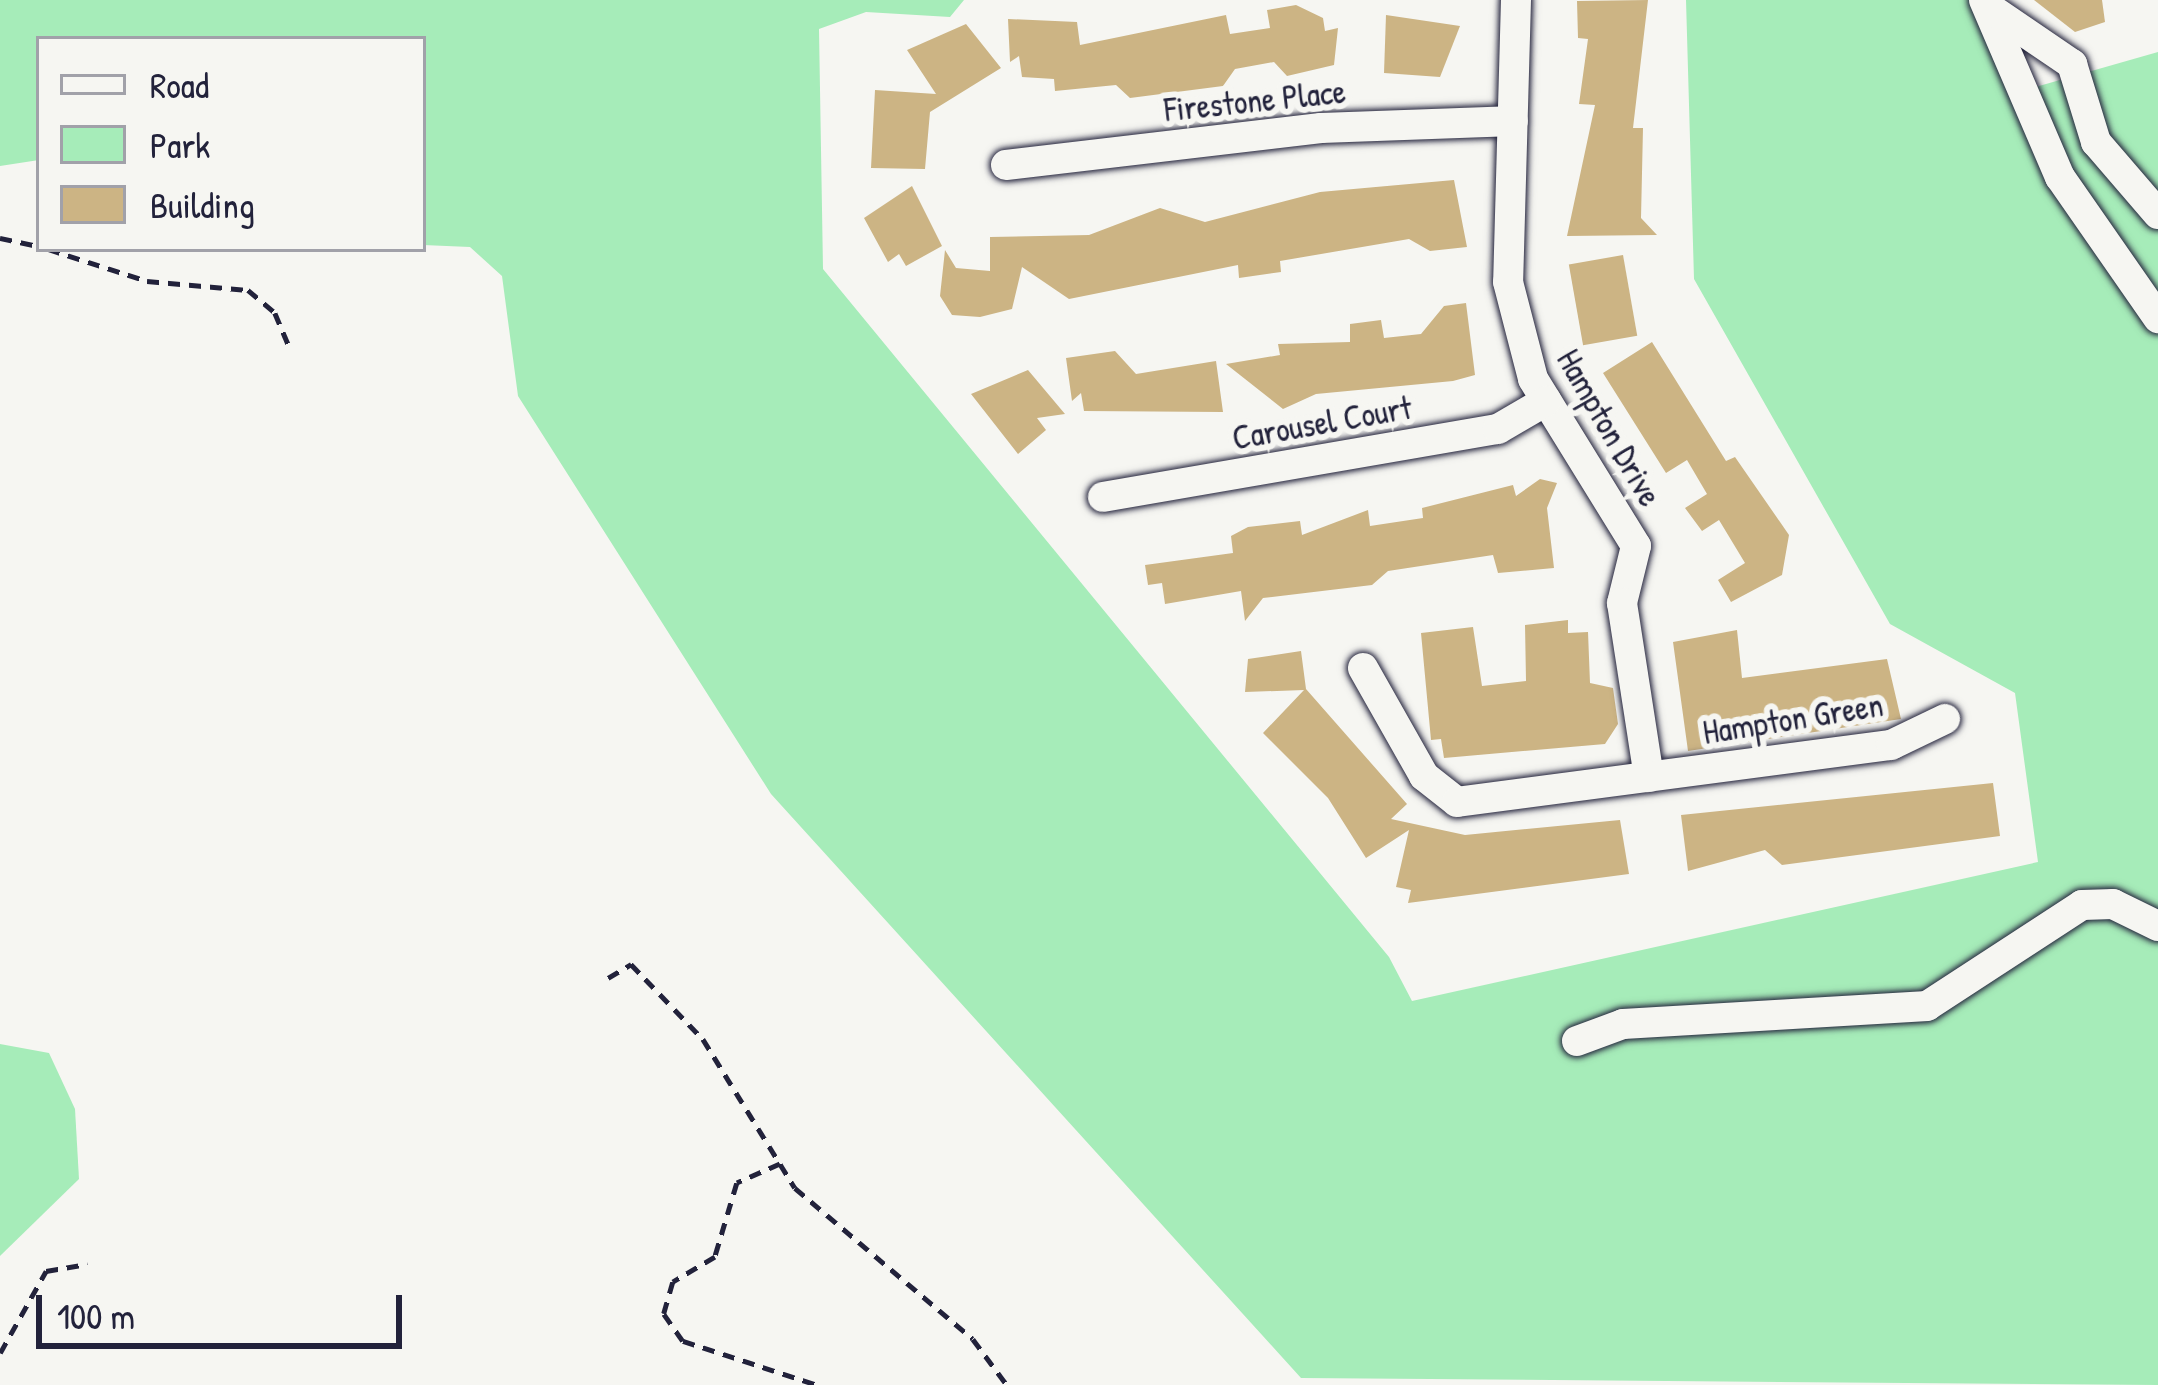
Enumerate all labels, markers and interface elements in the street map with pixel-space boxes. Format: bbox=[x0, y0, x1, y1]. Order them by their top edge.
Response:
legend bbox=[36, 36, 426, 252]
text: Road bbox=[150, 60, 209, 109]
street label: Firestone Place bbox=[1162, 72, 1348, 130]
text: Park bbox=[150, 120, 210, 169]
text: Building bbox=[150, 180, 255, 229]
street label: Hampton Drive bbox=[1548, 343, 1670, 513]
street label: Carousel Court bbox=[1229, 388, 1415, 458]
street label: Hampton Green bbox=[1700, 685, 1886, 753]
scale bar bbox=[42, 1271, 408, 1345]
text: 100 m bbox=[57, 1291, 135, 1340]

